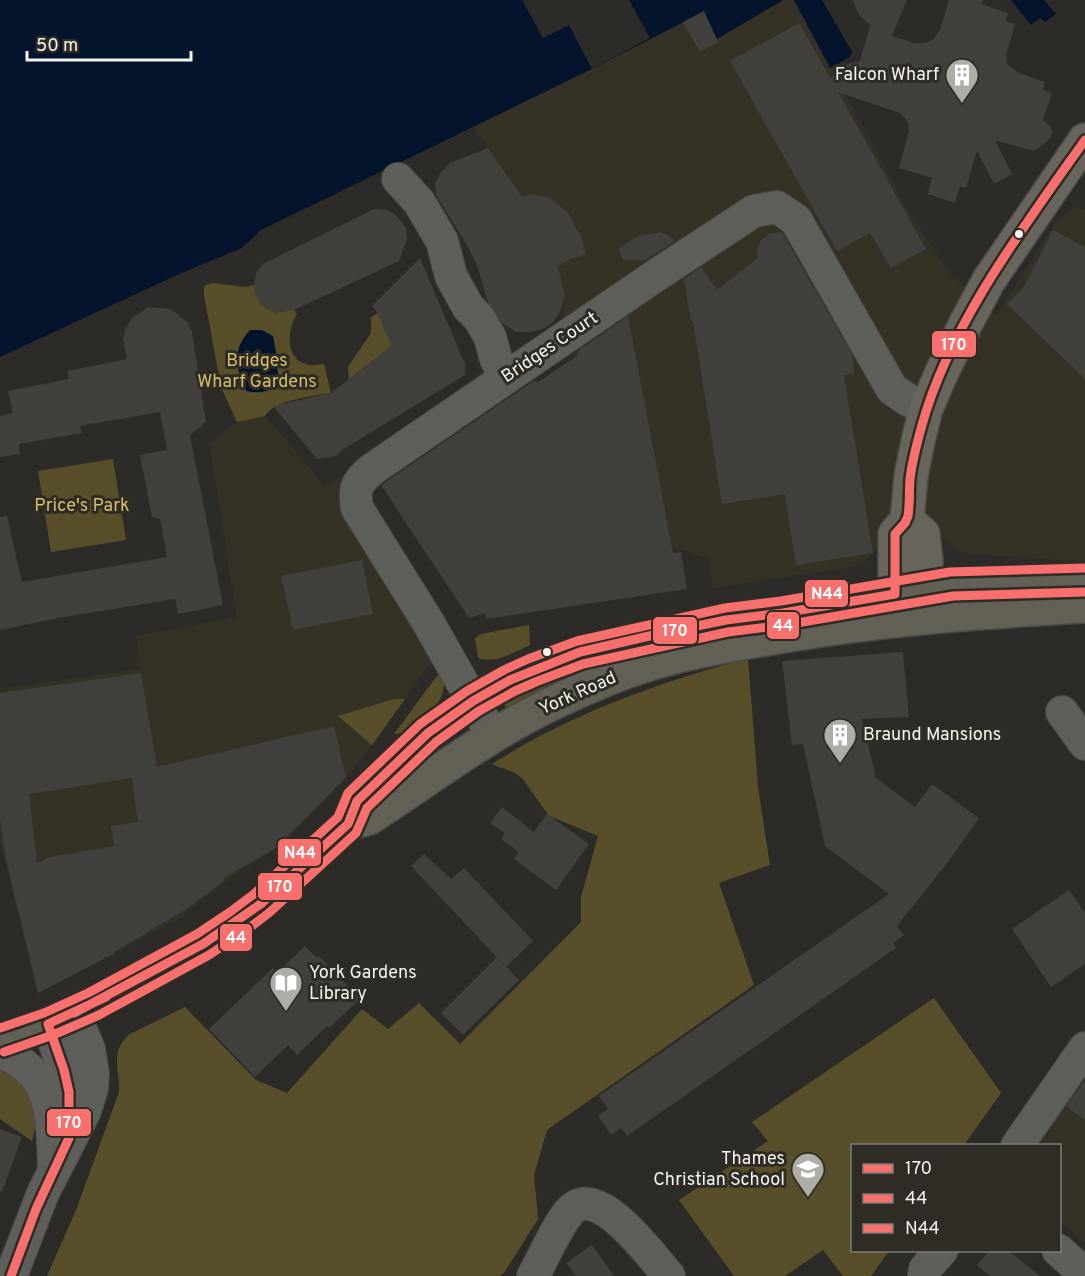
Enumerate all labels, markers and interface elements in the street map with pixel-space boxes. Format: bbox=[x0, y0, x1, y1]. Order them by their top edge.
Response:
scale bar bbox=[27, 24, 190, 62]
text: 50 m bbox=[36, 35, 78, 58]
building icon: Falcon Wharf bbox=[944, 57, 980, 104]
place label: Falcon Wharf bbox=[835, 64, 939, 87]
unlabelled marker bbox=[1013, 228, 1025, 240]
street label: Bridges Court bbox=[497, 307, 603, 389]
line badge: 170 bbox=[931, 330, 977, 358]
text: 170 bbox=[941, 336, 967, 356]
park label: Bridges Wharf Gardens bbox=[197, 350, 317, 394]
park label: Price's Park bbox=[34, 495, 130, 518]
line badge: N44 bbox=[804, 579, 849, 608]
text: N44 bbox=[811, 585, 843, 605]
line badge: 44 bbox=[766, 611, 800, 640]
line badge: 170 bbox=[652, 616, 698, 645]
text: 44 bbox=[773, 617, 793, 637]
text: 170 bbox=[662, 622, 688, 642]
unlabelled marker bbox=[541, 646, 553, 658]
street label: York Road bbox=[536, 667, 620, 721]
building icon: Braund Mansions bbox=[822, 717, 858, 764]
place label: Braund Mansions bbox=[863, 724, 1001, 747]
line badge: N44 bbox=[277, 838, 322, 867]
text: N44 bbox=[284, 844, 316, 864]
line badge: 170 bbox=[257, 872, 303, 901]
text: 170 bbox=[267, 878, 293, 898]
line badge: 44 bbox=[219, 923, 253, 952]
text: 44 bbox=[226, 929, 246, 949]
place label: York Gardens Library bbox=[309, 962, 417, 1006]
library icon: York Gardens Library bbox=[268, 965, 304, 1012]
line badge: 170 bbox=[46, 1108, 92, 1137]
text: 170 bbox=[56, 1114, 82, 1134]
legend bbox=[851, 1144, 1061, 1252]
place label: Thames Christian School bbox=[653, 1148, 785, 1192]
school or university icon: Thames Christian School bbox=[790, 1151, 826, 1198]
text: 170 bbox=[905, 1158, 932, 1181]
text: 44 bbox=[905, 1188, 927, 1211]
text: N44 bbox=[905, 1218, 940, 1241]

